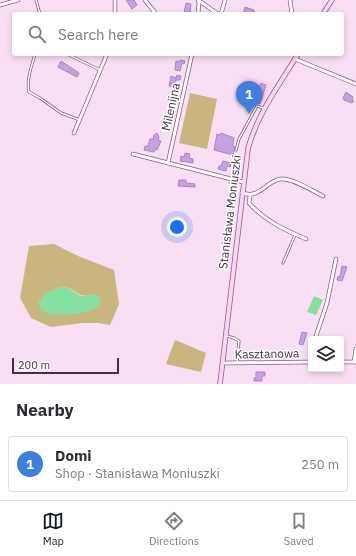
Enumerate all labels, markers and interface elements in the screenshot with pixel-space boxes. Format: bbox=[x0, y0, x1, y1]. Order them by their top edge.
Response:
search box bbox=[12, 12, 344, 56]
icon: search bbox=[26, 23, 48, 45]
text: Search here bbox=[58, 25, 138, 44]
street label: Milenijna bbox=[158, 81, 183, 132]
pin: 1 bbox=[236, 81, 262, 114]
street label: Stanisława Moniuszki bbox=[215, 154, 244, 270]
your location bbox=[167, 217, 187, 237]
map controls bbox=[308, 336, 344, 372]
button: layers bbox=[308, 336, 344, 372]
street label: Kasztanowa bbox=[234, 345, 300, 362]
scale bar bbox=[12, 356, 119, 375]
text: 200 m bbox=[18, 358, 50, 372]
text: Nearby bbox=[16, 399, 74, 421]
text: Domi bbox=[55, 446, 92, 465]
text: 1 bbox=[26, 456, 34, 473]
text: 250 m bbox=[301, 456, 339, 473]
text: Shop · Stanisława Moniuszki bbox=[55, 465, 220, 482]
tab: Map bbox=[42, 510, 64, 548]
tab: Directions bbox=[149, 510, 199, 548]
tab: Saved bbox=[284, 510, 314, 548]

